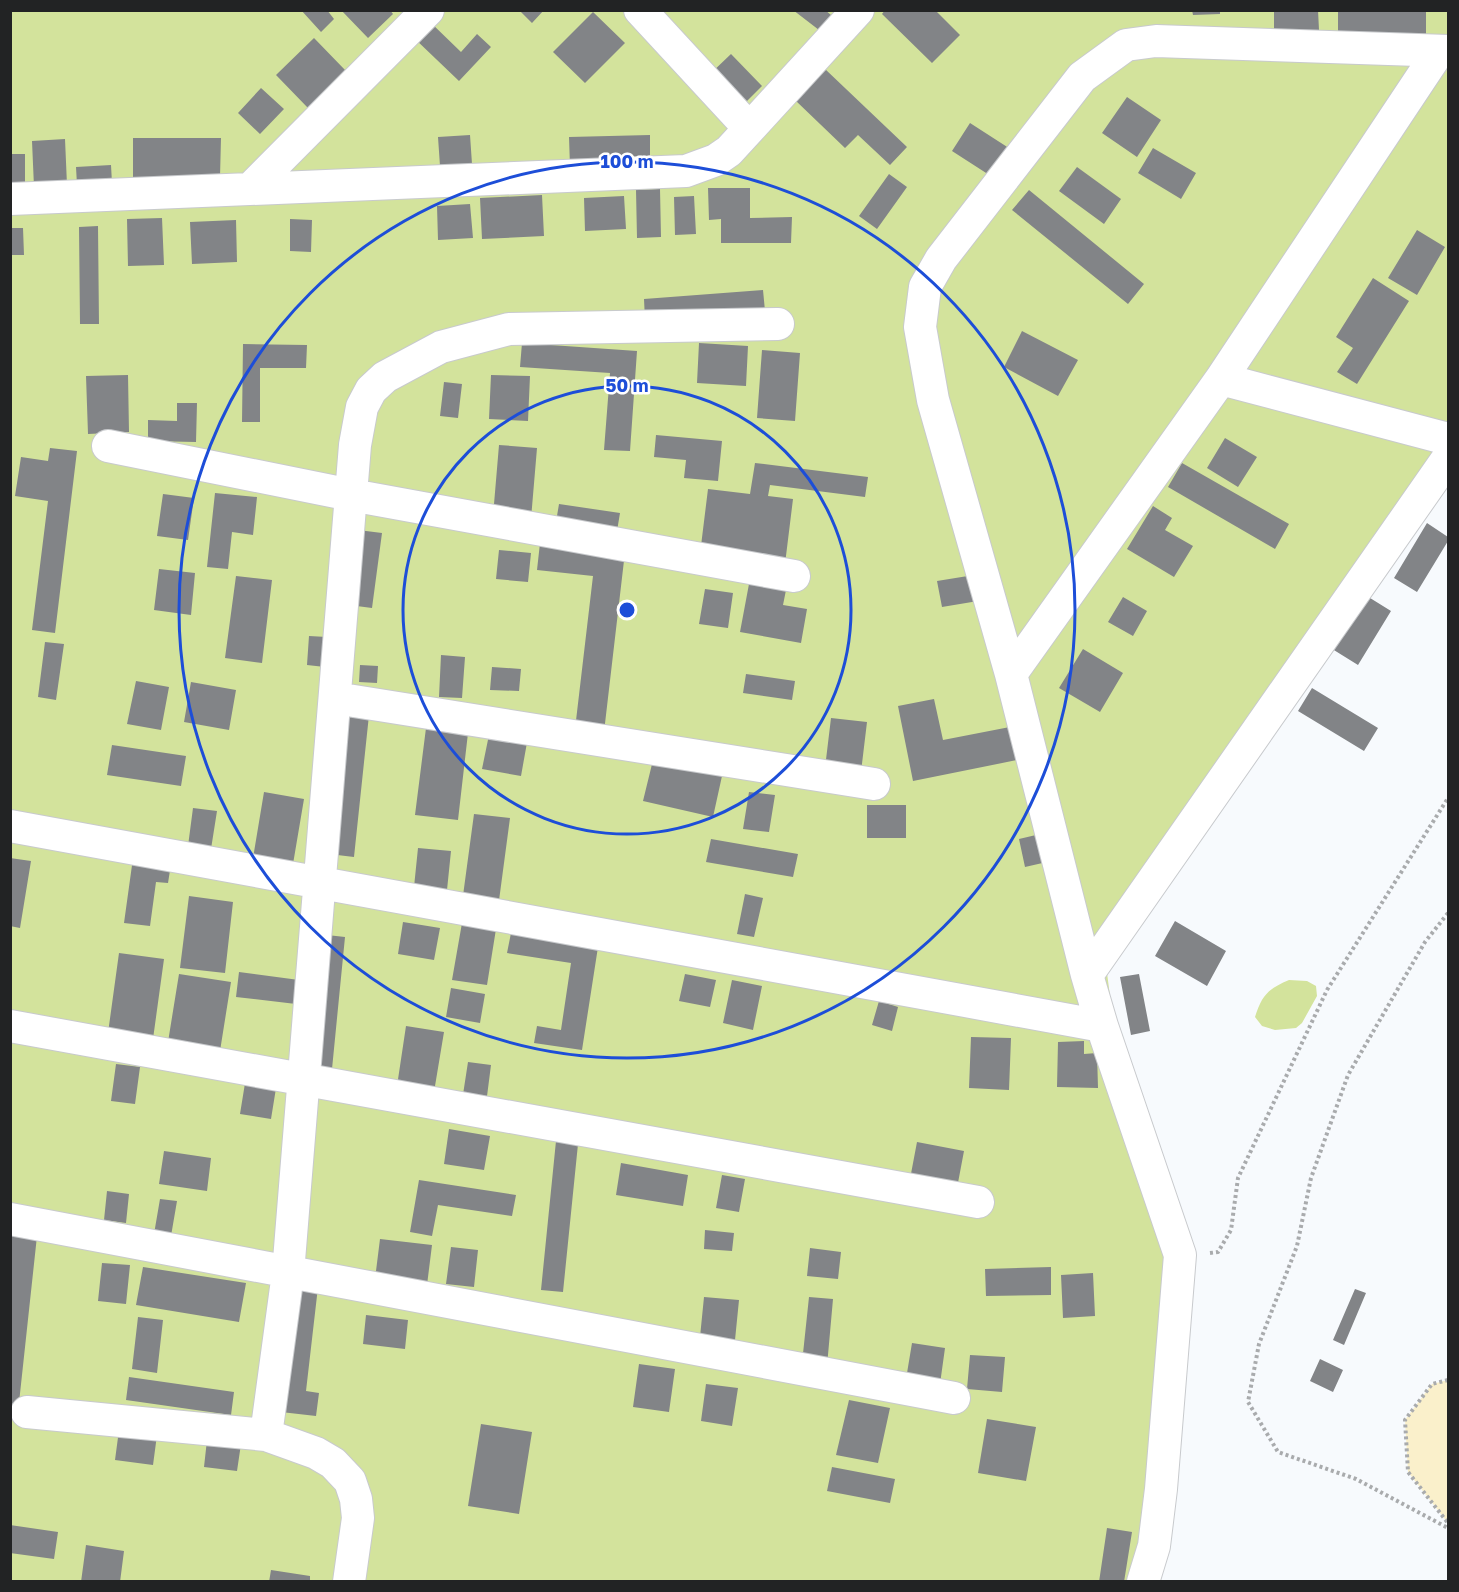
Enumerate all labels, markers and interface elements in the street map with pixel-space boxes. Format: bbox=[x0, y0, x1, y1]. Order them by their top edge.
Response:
text: 100 m bbox=[601, 150, 653, 172]
text: 50 m bbox=[606, 374, 648, 396]
centre of rings bbox=[617, 600, 637, 620]

